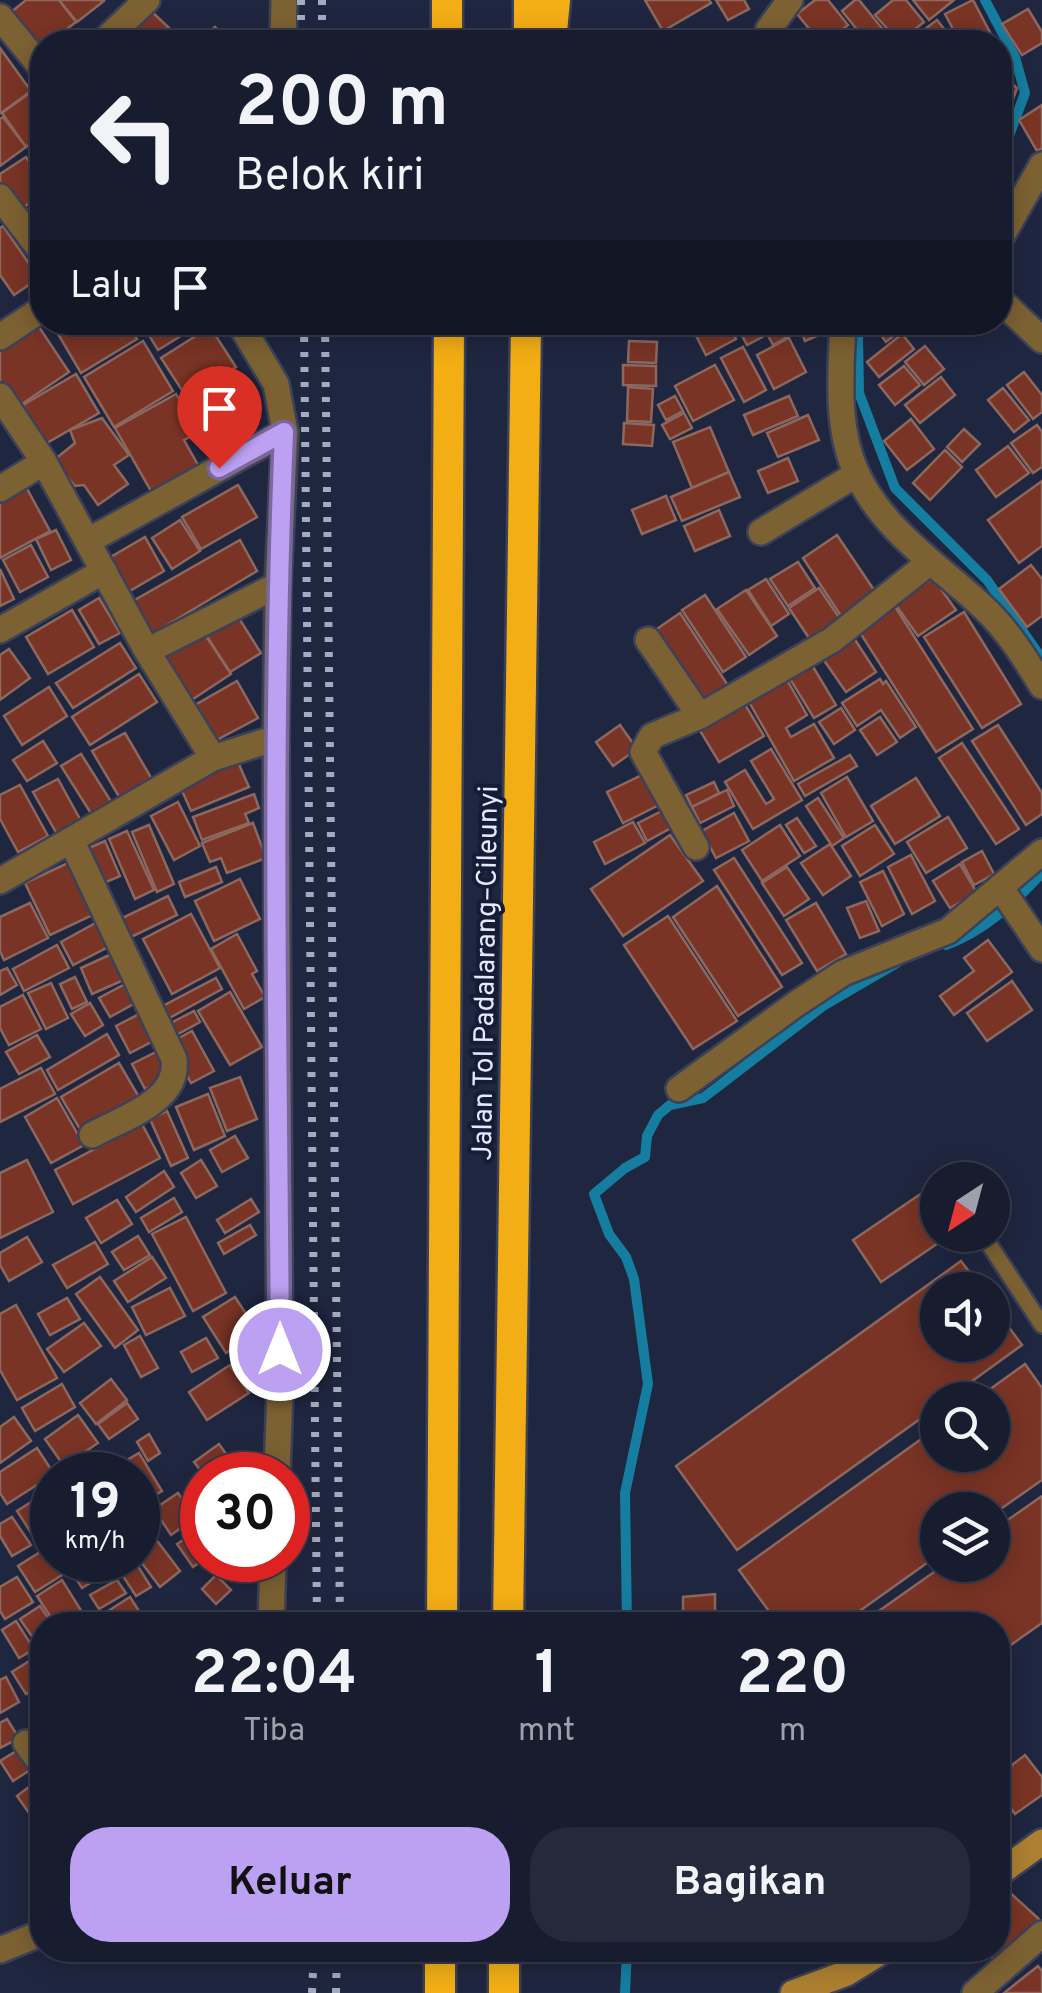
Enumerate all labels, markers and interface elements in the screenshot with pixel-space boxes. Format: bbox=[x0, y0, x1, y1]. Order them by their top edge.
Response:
text: 200 m bbox=[235, 62, 449, 151]
icon: left bbox=[70, 70, 200, 200]
text: Belok kiri bbox=[235, 149, 425, 206]
icon: arrive bbox=[163, 260, 218, 315]
text: Lalu bbox=[70, 263, 143, 312]
pin bbox=[177, 366, 262, 469]
icon: arrive bbox=[192, 381, 247, 436]
street label: Jalan Tol Padalarang–Cileunyi bbox=[466, 785, 508, 1161]
north arrow bbox=[920, 1162, 1010, 1252]
map controls bbox=[920, 1162, 1010, 1582]
button: sound bbox=[920, 1272, 1010, 1362]
position arrow bbox=[228, 1298, 332, 1402]
button: search bbox=[920, 1382, 1010, 1472]
speed limit sign: 30 bbox=[180, 1452, 310, 1582]
text: 19 bbox=[70, 1473, 120, 1536]
button: layers bbox=[920, 1492, 1010, 1582]
text: km/h bbox=[65, 1526, 125, 1558]
text: 22:04 bbox=[191, 1639, 357, 1715]
text: 1 bbox=[535, 1639, 559, 1715]
text: 220 bbox=[736, 1639, 849, 1715]
text: Tiba bbox=[243, 1712, 305, 1752]
text: mnt bbox=[518, 1712, 575, 1752]
text: m bbox=[779, 1712, 806, 1752]
button: Keluar bbox=[70, 1827, 510, 1942]
button: Bagikan bbox=[530, 1827, 970, 1942]

